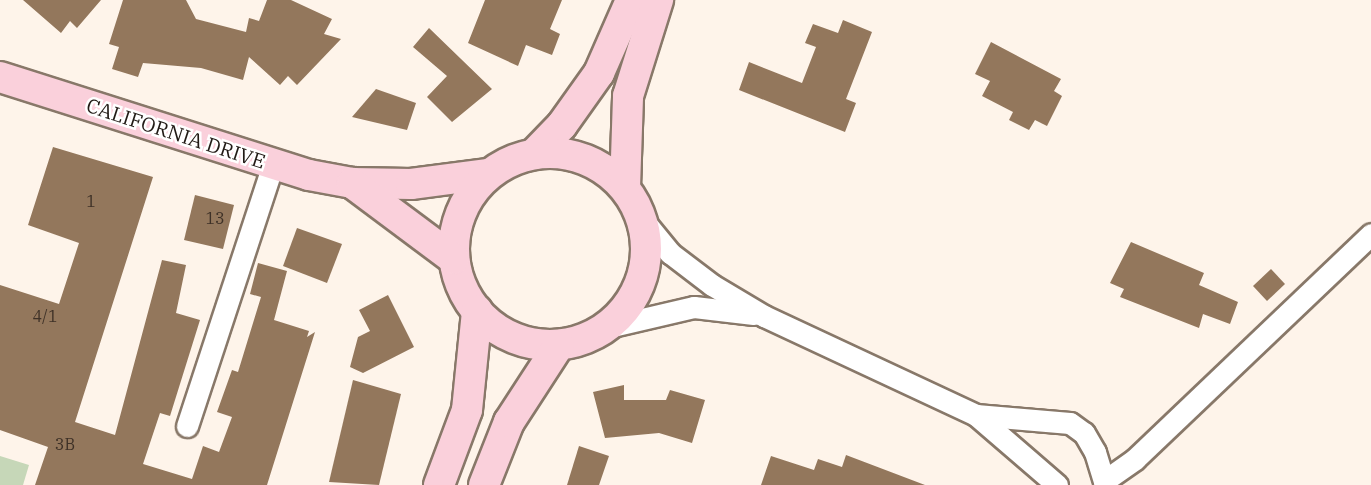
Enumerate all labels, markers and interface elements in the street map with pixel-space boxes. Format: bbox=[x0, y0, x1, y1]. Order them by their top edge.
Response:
street label: CALIFORNIA DRIVE bbox=[84, 93, 268, 173]
house number: 1 bbox=[86, 191, 96, 211]
house number: 13 bbox=[205, 208, 225, 228]
house number: 4/1 bbox=[32, 306, 58, 326]
house number: 3B bbox=[55, 434, 75, 454]

